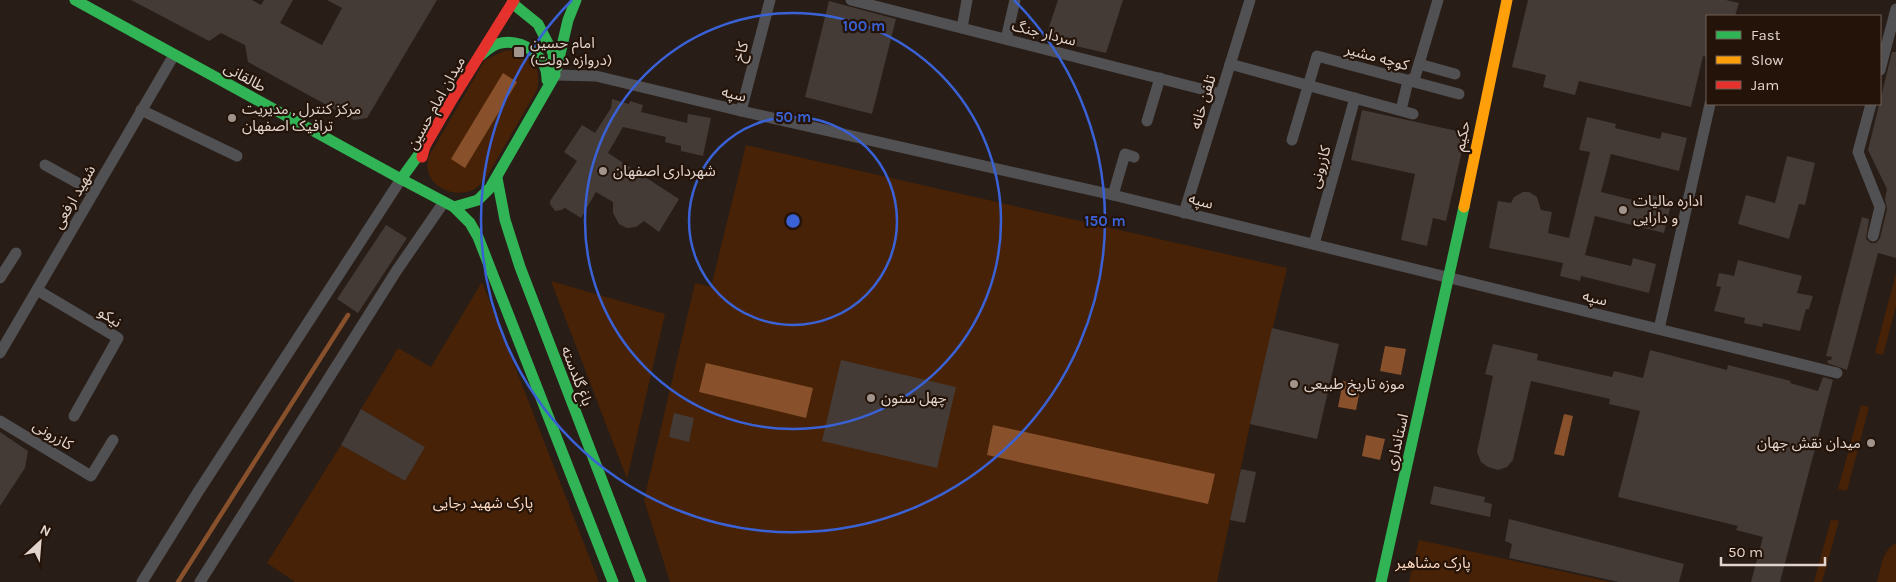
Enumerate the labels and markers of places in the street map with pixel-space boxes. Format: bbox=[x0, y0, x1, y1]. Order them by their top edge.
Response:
place label: امام حسین (دروازه دولت) bbox=[530, 34, 612, 69]
marker: امام حسین (دروازه دولت) bbox=[512, 45, 526, 59]
place label: مرکز کنترل , مدیریت ترافیک اصفهان bbox=[242, 100, 361, 135]
marker: مرکز کنترل , مدیریت ترافیک اصفهان bbox=[226, 112, 238, 124]
place label: شهرداری اصفهان bbox=[613, 162, 716, 180]
marker: شهرداری اصفهان bbox=[597, 165, 609, 177]
place label: اداره مالیات و دارایی bbox=[1633, 192, 1703, 227]
marker: اداره مالیات و دارایی bbox=[1617, 204, 1629, 216]
centre of rings bbox=[784, 212, 802, 230]
place label: موزه تاریخ طبیعی bbox=[1304, 375, 1405, 396]
marker: موزه تاریخ طبیعی bbox=[1288, 378, 1300, 390]
place label: چهل ستون bbox=[881, 389, 947, 408]
marker: چهل ستون bbox=[865, 392, 877, 404]
place label: میدان نقش جهان bbox=[1757, 434, 1861, 452]
marker: میدان نقش جهان bbox=[1865, 437, 1877, 449]

